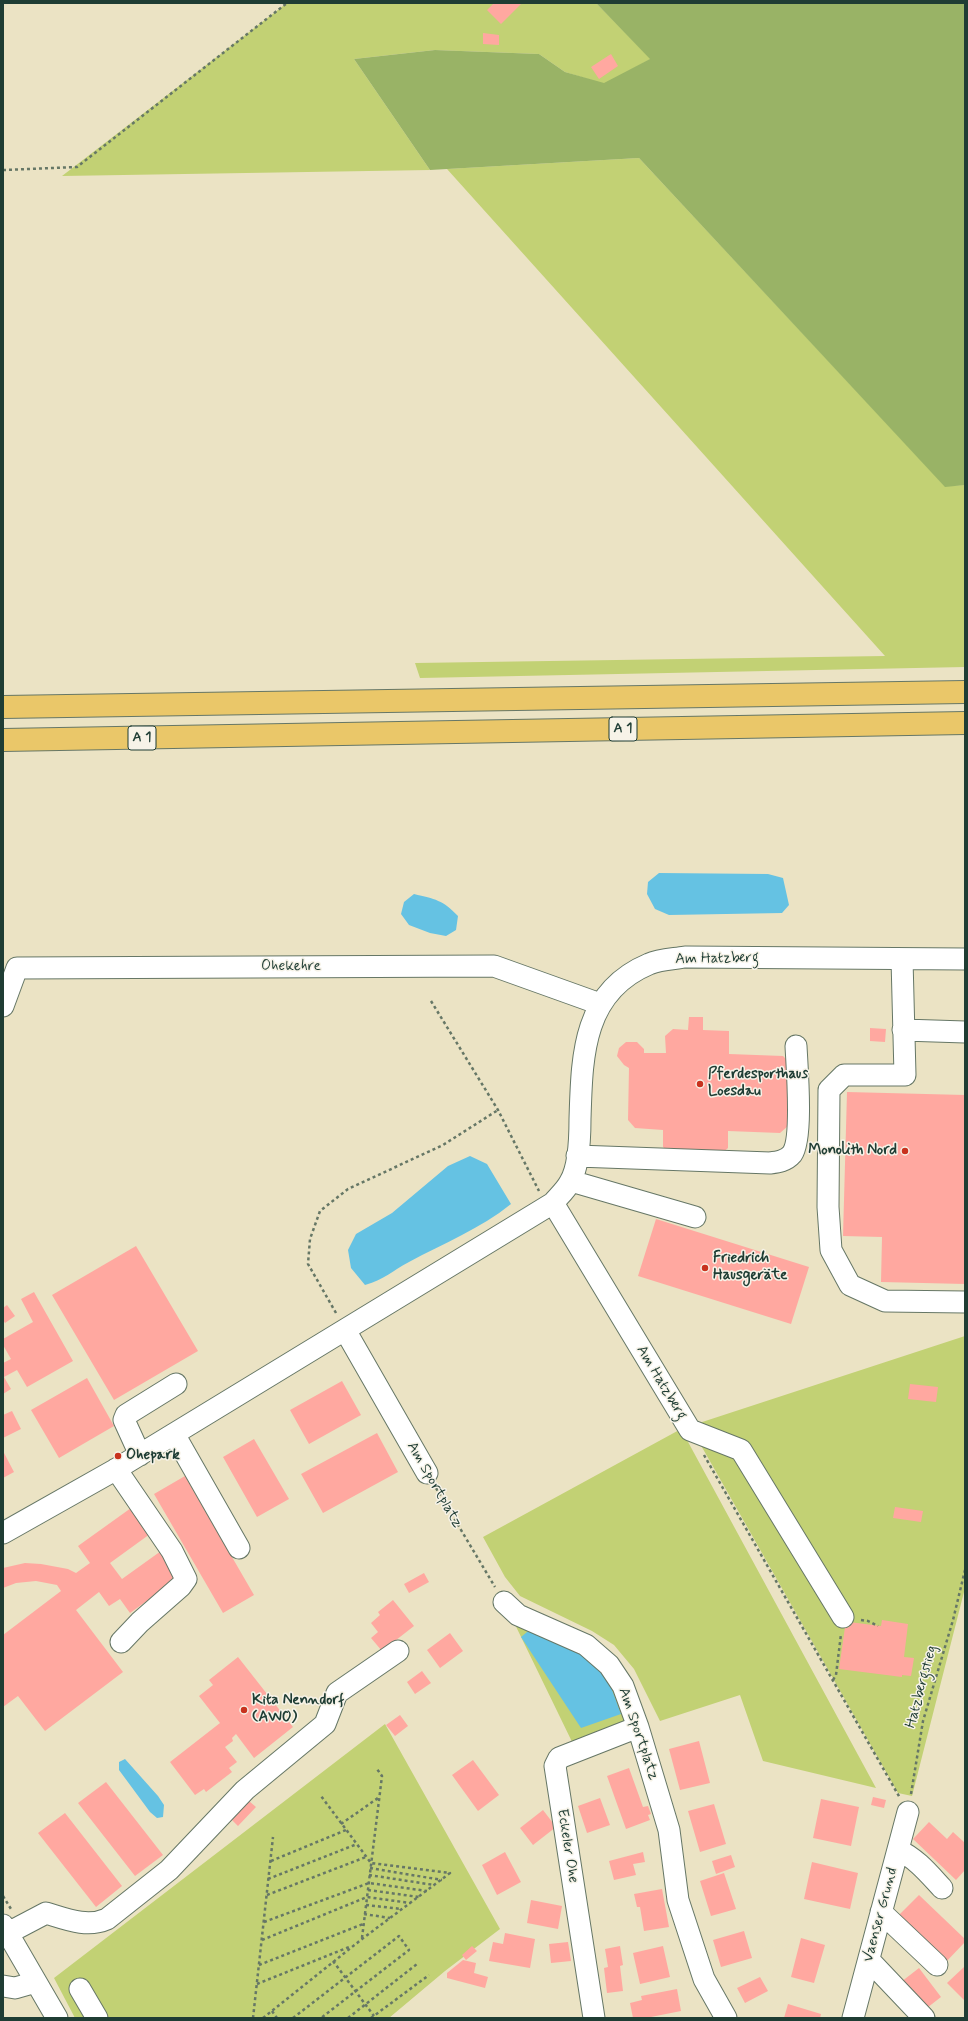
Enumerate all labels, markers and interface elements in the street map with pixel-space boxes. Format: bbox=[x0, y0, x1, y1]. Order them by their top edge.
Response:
road number: A 1 bbox=[609, 717, 637, 741]
road number: A 1 bbox=[128, 726, 156, 750]
street label: Am Hatzberg bbox=[675, 949, 759, 969]
street label: Ohekehre bbox=[261, 958, 321, 976]
place label: Pferdesporthaus Loesdau bbox=[708, 1066, 808, 1101]
marker: Pferdesporthaus Loesdau bbox=[695, 1079, 705, 1089]
place label: Monolith Nord bbox=[808, 1142, 897, 1160]
marker: Monolith Nord bbox=[900, 1146, 910, 1156]
place label: Friedrich Hausgeräte bbox=[713, 1250, 787, 1285]
marker: Friedrich Hausgeräte bbox=[700, 1263, 710, 1273]
street label: Am Hatzberg bbox=[632, 1342, 690, 1424]
street label: Am Sportplatz bbox=[402, 1439, 466, 1531]
place label: Ohepark bbox=[126, 1447, 180, 1465]
marker: Ohepark bbox=[113, 1451, 123, 1461]
street label: Hatzbergstieg bbox=[902, 1644, 942, 1730]
street label: Am Sportplatz bbox=[614, 1686, 662, 1782]
place label: Kita Nenndorf (AWO) bbox=[252, 1692, 344, 1727]
marker: Kita Nenndorf (AWO) bbox=[239, 1705, 249, 1715]
street label: Eckeler Ohe bbox=[552, 1808, 582, 1884]
street label: Vaenser Grund bbox=[860, 1866, 902, 1964]

